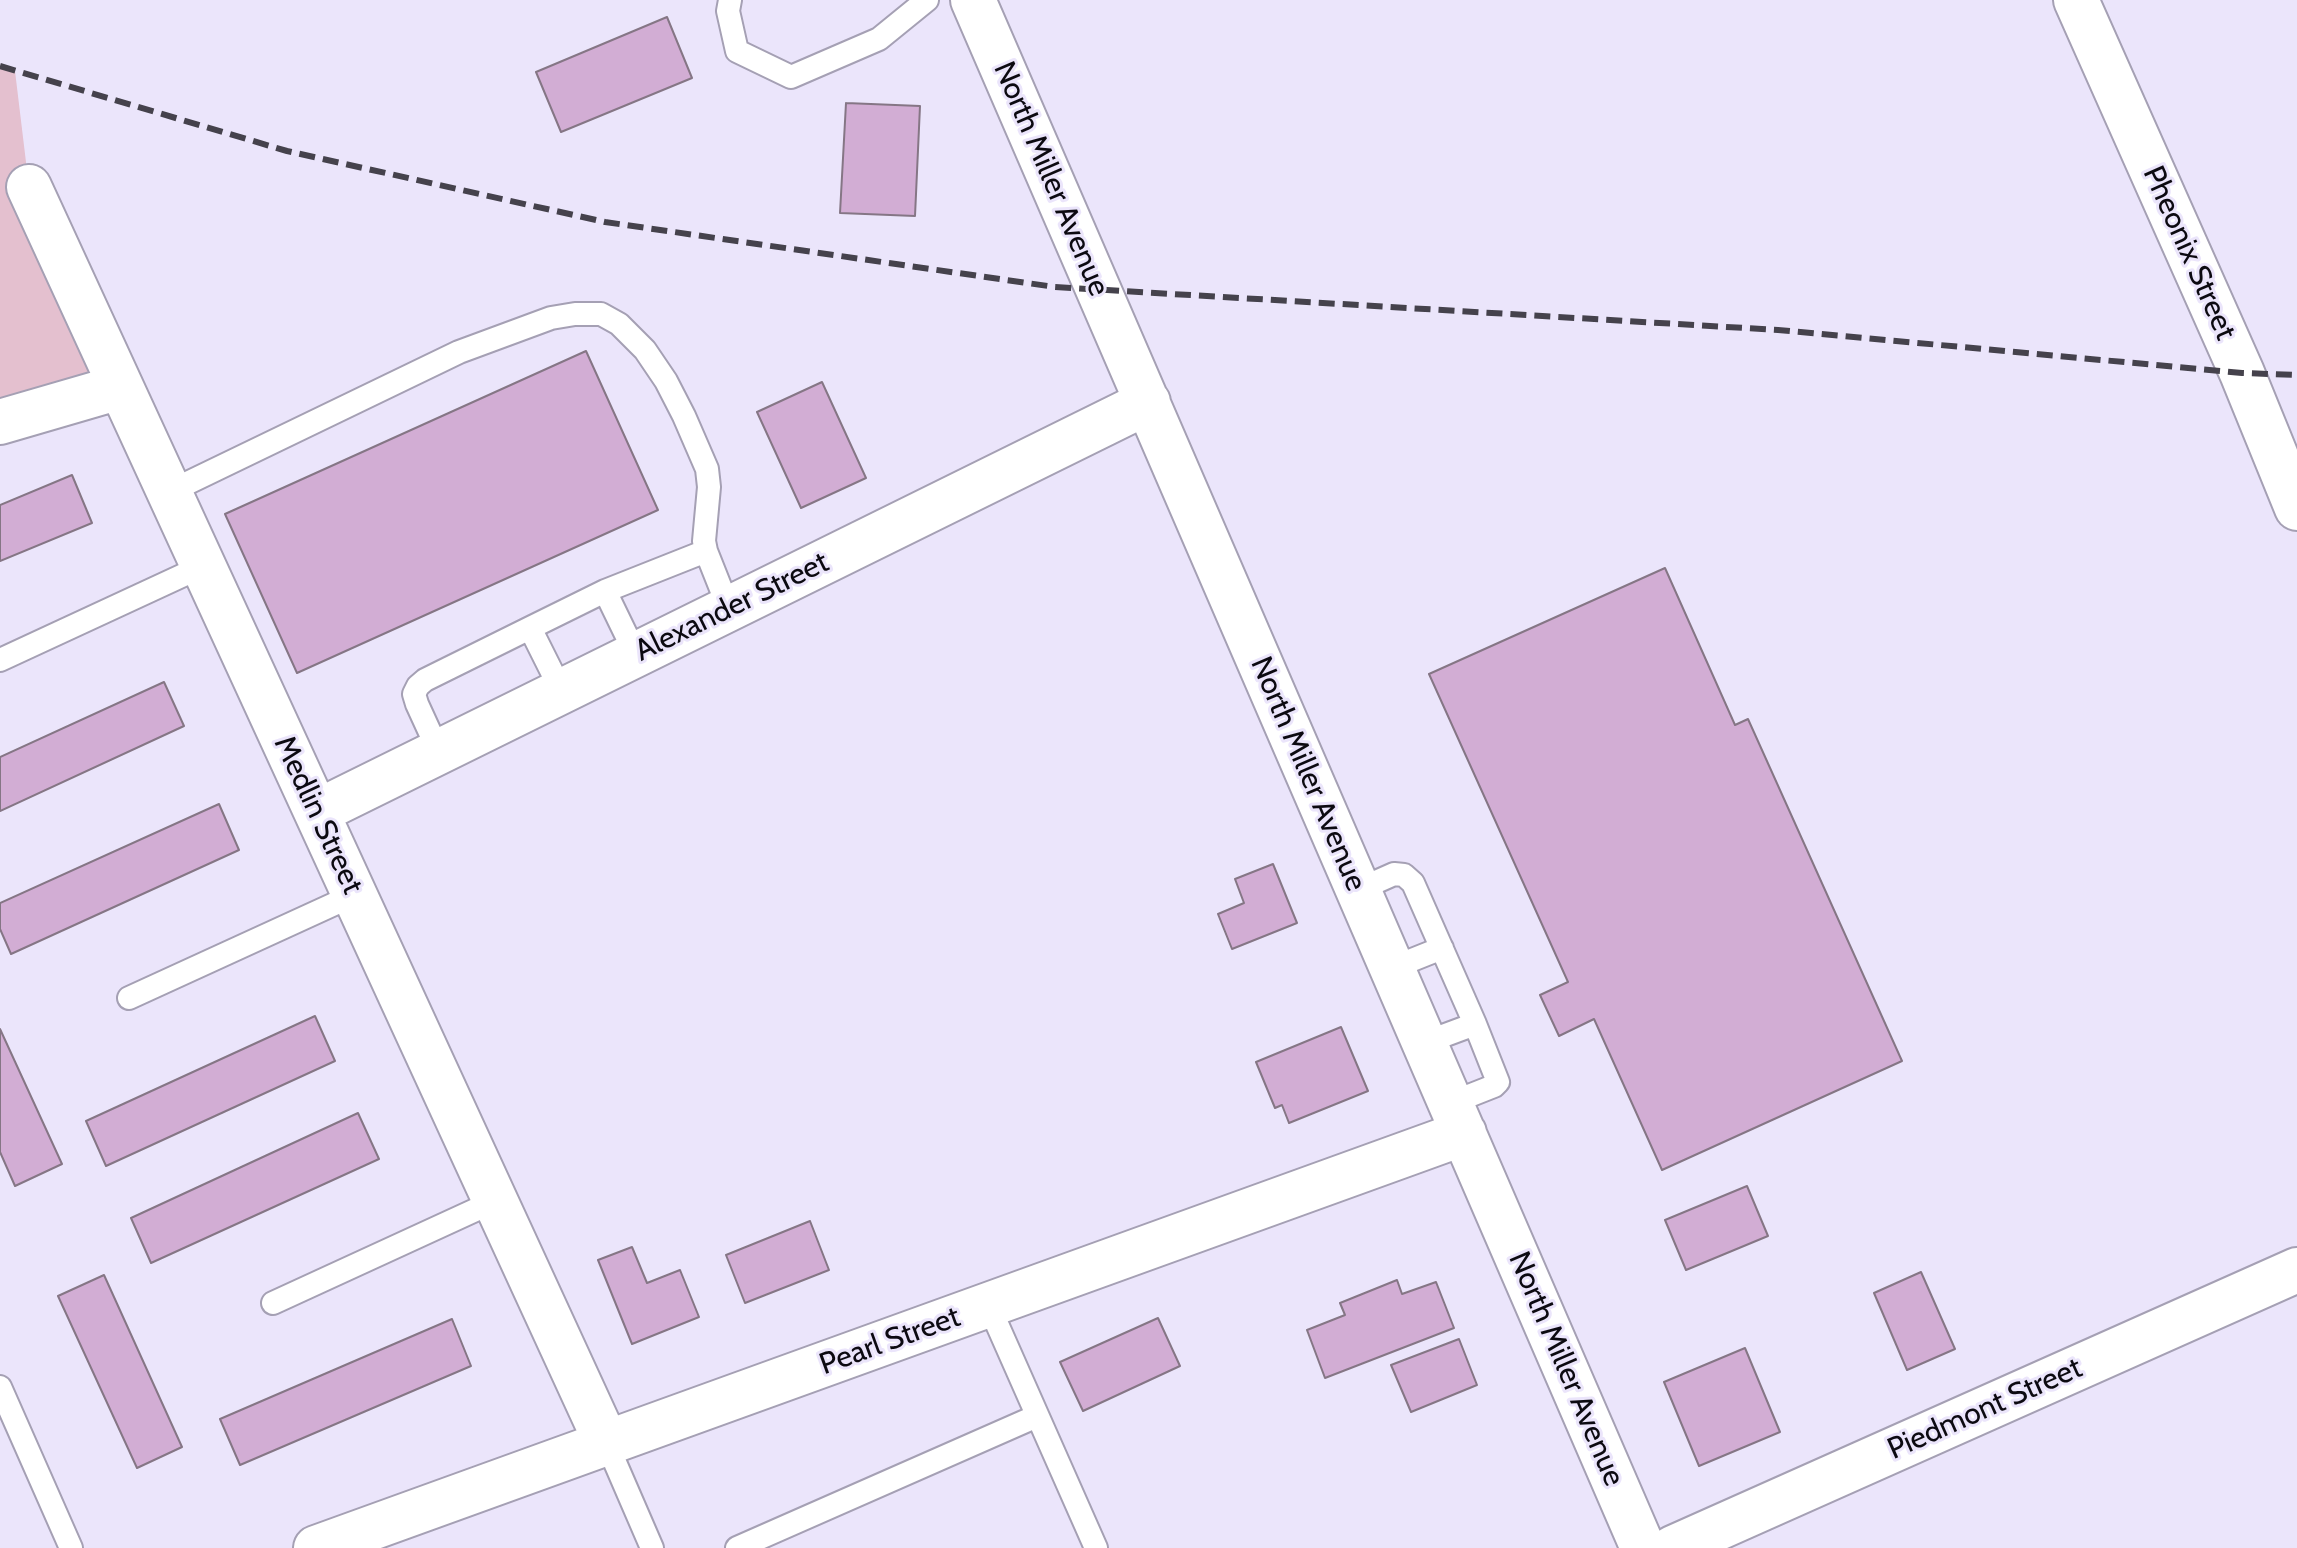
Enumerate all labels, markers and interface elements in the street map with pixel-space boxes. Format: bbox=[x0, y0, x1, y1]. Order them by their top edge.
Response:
street label: North Miller Avenue bbox=[985, 56, 1117, 302]
street label: Pheonix Street bbox=[2135, 161, 2243, 345]
street label: Alexander Street bbox=[629, 545, 835, 669]
street label: North Miller Avenue bbox=[1242, 651, 1374, 897]
street label: Medlin Street bbox=[266, 730, 370, 900]
street label: North Miller Avenue bbox=[1500, 1246, 1632, 1492]
street label: Pearl Street bbox=[815, 1299, 965, 1383]
street label: Piedmont Street bbox=[1882, 1350, 2088, 1468]

